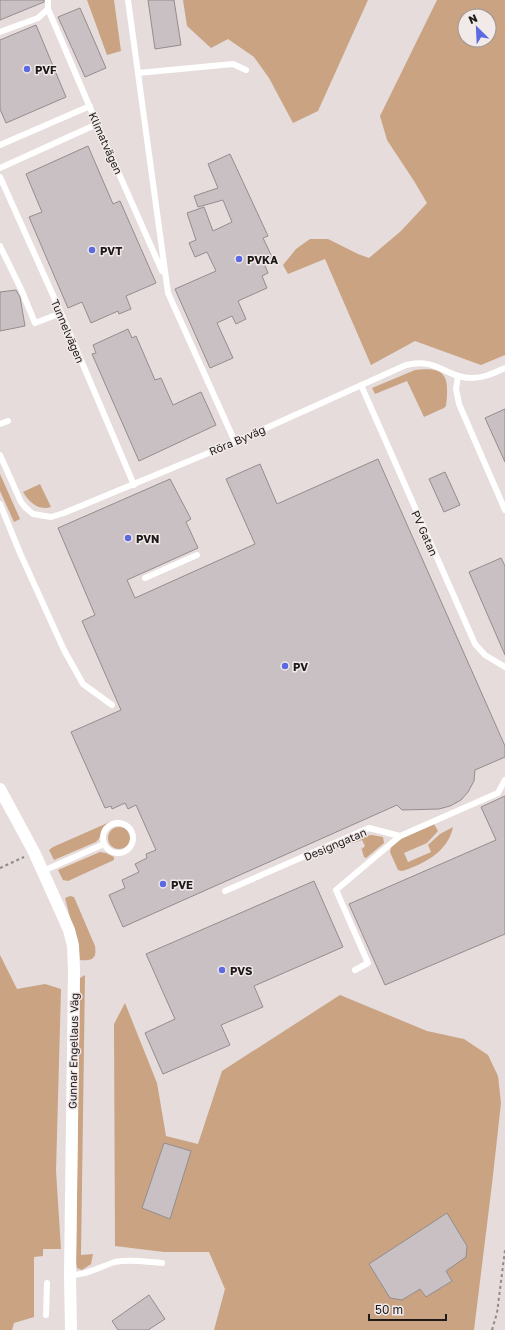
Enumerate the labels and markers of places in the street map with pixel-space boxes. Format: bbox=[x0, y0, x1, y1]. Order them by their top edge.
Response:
place label: PVF bbox=[35, 63, 57, 76]
marker: PVF bbox=[22, 64, 32, 74]
place label: PVT bbox=[100, 244, 123, 257]
marker: PVT bbox=[87, 245, 97, 255]
place label: PVKA bbox=[247, 253, 278, 266]
marker: PVKA bbox=[234, 254, 244, 264]
place label: PVN bbox=[136, 532, 159, 545]
marker: PVN bbox=[123, 533, 133, 543]
place label: PV bbox=[293, 660, 308, 673]
marker: PV bbox=[280, 661, 290, 671]
place label: PVE bbox=[171, 878, 193, 891]
marker: PVE bbox=[158, 879, 168, 889]
place label: PVS bbox=[230, 964, 252, 977]
marker: PVS bbox=[217, 965, 227, 975]

